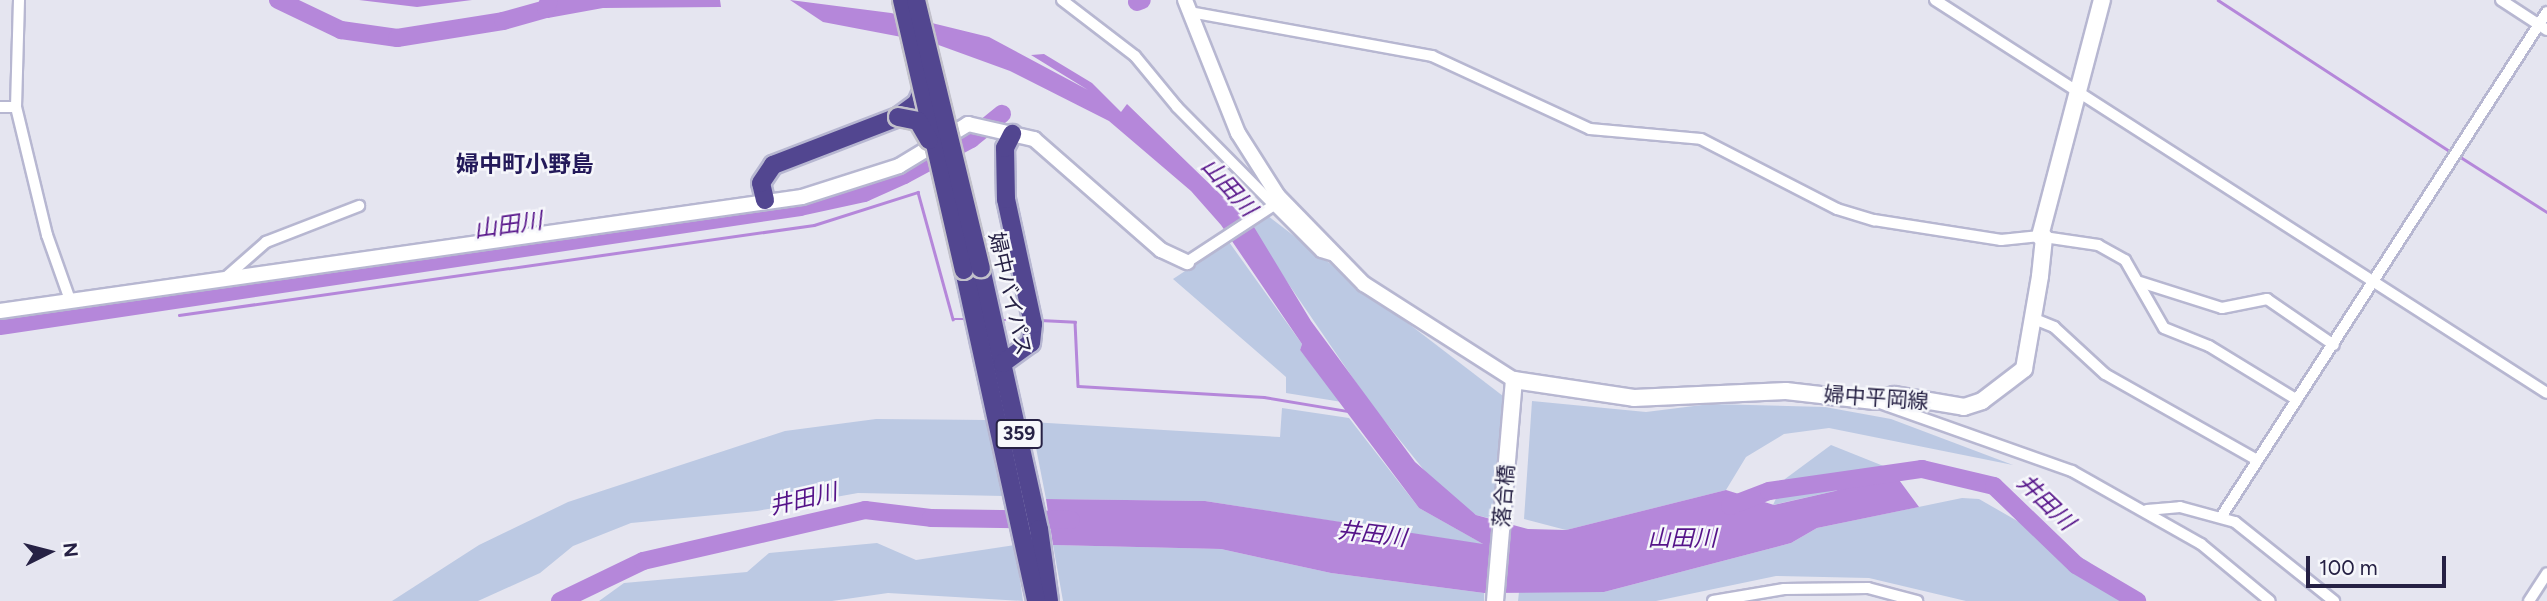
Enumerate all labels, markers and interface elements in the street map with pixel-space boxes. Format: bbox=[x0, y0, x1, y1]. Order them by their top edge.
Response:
district label: 婦中町小野島 bbox=[456, 150, 594, 178]
water label: 山田川 bbox=[1196, 152, 1262, 222]
water label: 山田川 bbox=[472, 207, 544, 243]
street label: 婦中バイパス bbox=[984, 230, 1036, 358]
street label: 婦中平岡線 bbox=[1823, 382, 1929, 414]
road number: 359 bbox=[995, 418, 1044, 449]
street label: 落合橋 bbox=[1489, 464, 1519, 528]
water label: 井田川 bbox=[2012, 468, 2080, 536]
water label: 井田川 bbox=[766, 478, 840, 520]
water label: 井田川 bbox=[1336, 516, 1408, 552]
north arrow bbox=[14, 517, 84, 587]
water label: 山田川 bbox=[1648, 524, 1716, 552]
text: N bbox=[58, 541, 83, 558]
scale bar bbox=[2309, 542, 2449, 586]
text: 100 m bbox=[2319, 555, 2378, 580]

